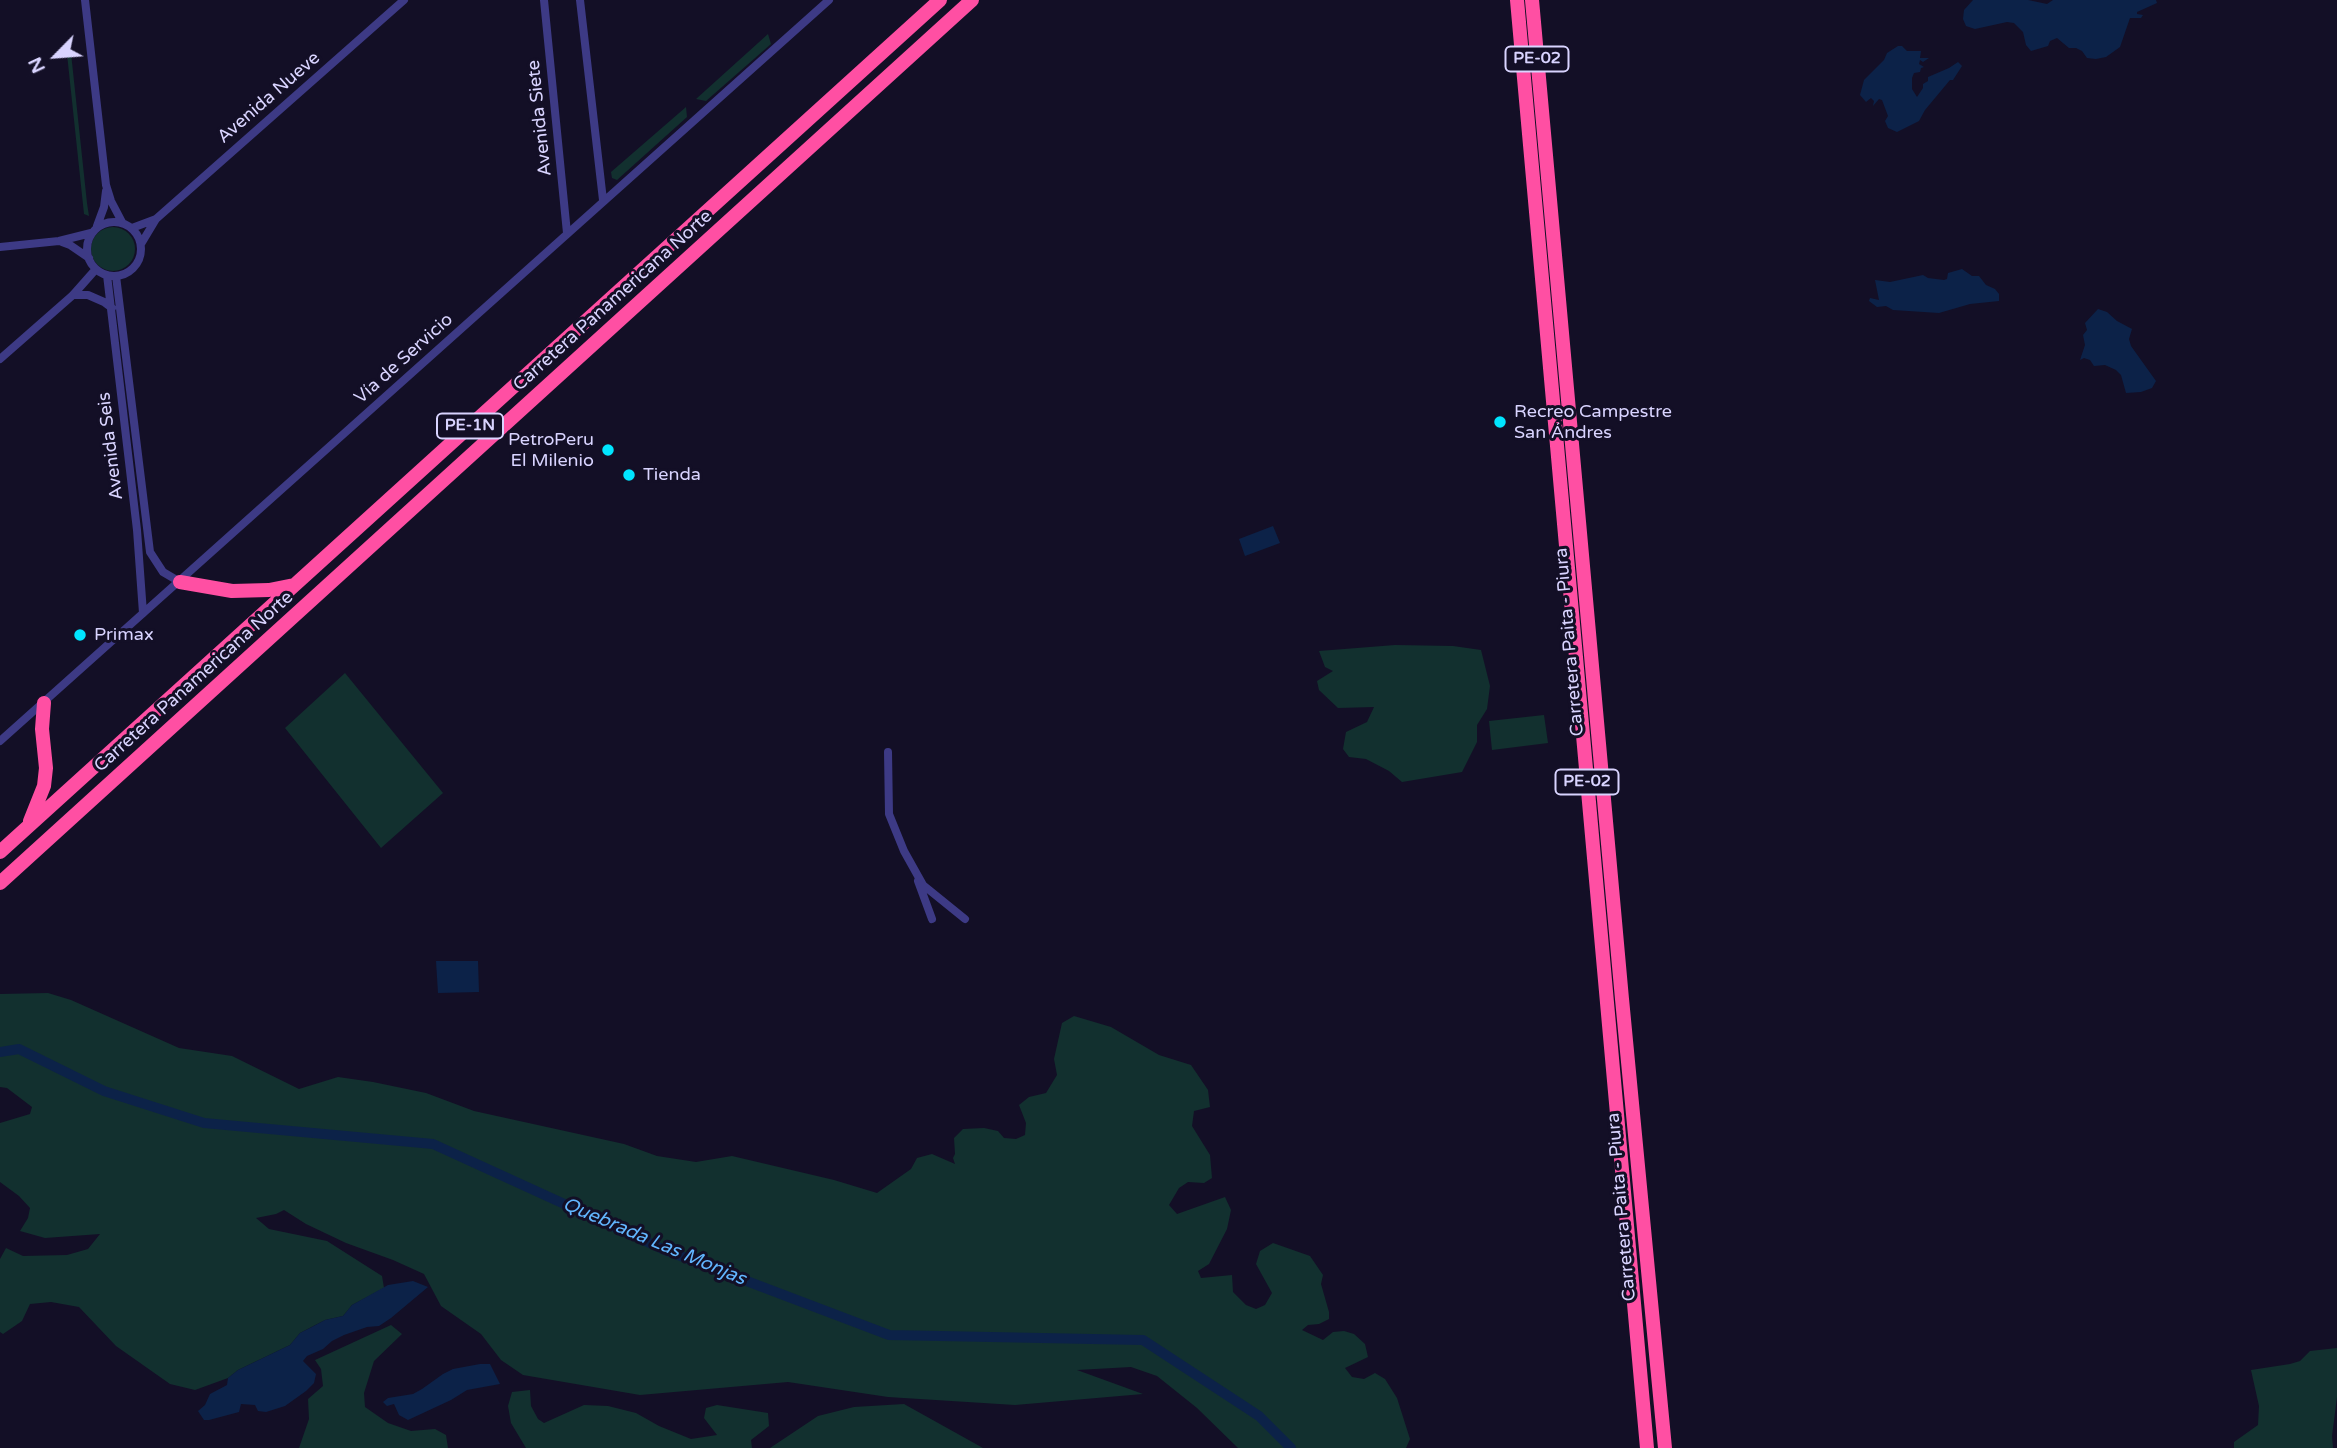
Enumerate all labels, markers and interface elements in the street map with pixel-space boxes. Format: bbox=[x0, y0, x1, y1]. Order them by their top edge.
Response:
north arrow bbox=[21, 21, 91, 91]
road number: PE-02 bbox=[1506, 46, 1568, 72]
street label: Avenida Nueve bbox=[213, 48, 325, 148]
text: N bbox=[24, 53, 50, 76]
street label: Avenida Siete bbox=[523, 59, 557, 177]
street label: Carretera Panamericana Norte bbox=[509, 206, 717, 396]
street label: Vía de Servicio bbox=[350, 309, 458, 409]
street label: Avenida Seis bbox=[94, 391, 128, 501]
place label: Recreo Campestre San Ándres bbox=[1514, 401, 1672, 444]
road number: PE-1N bbox=[437, 414, 503, 438]
marker: Recreo Campestre San Ándres bbox=[1492, 414, 1508, 430]
place label: PetroPeru El Milenio bbox=[508, 429, 594, 472]
marker: PetroPeru El Milenio bbox=[600, 442, 616, 458]
place label: Tienda bbox=[643, 464, 701, 486]
marker: Tienda bbox=[621, 467, 637, 483]
street label: Carretera Paita - Piura bbox=[1551, 547, 1589, 737]
street label: Carretera Panamericana Norte bbox=[90, 587, 298, 777]
place label: Primax bbox=[94, 624, 154, 646]
marker: Primax bbox=[72, 627, 88, 643]
road number: PE-02 bbox=[1556, 769, 1618, 794]
street label: Carretera Paita - Piura bbox=[1603, 1112, 1641, 1302]
water label: Quebrada Las Monjas bbox=[559, 1193, 749, 1291]

